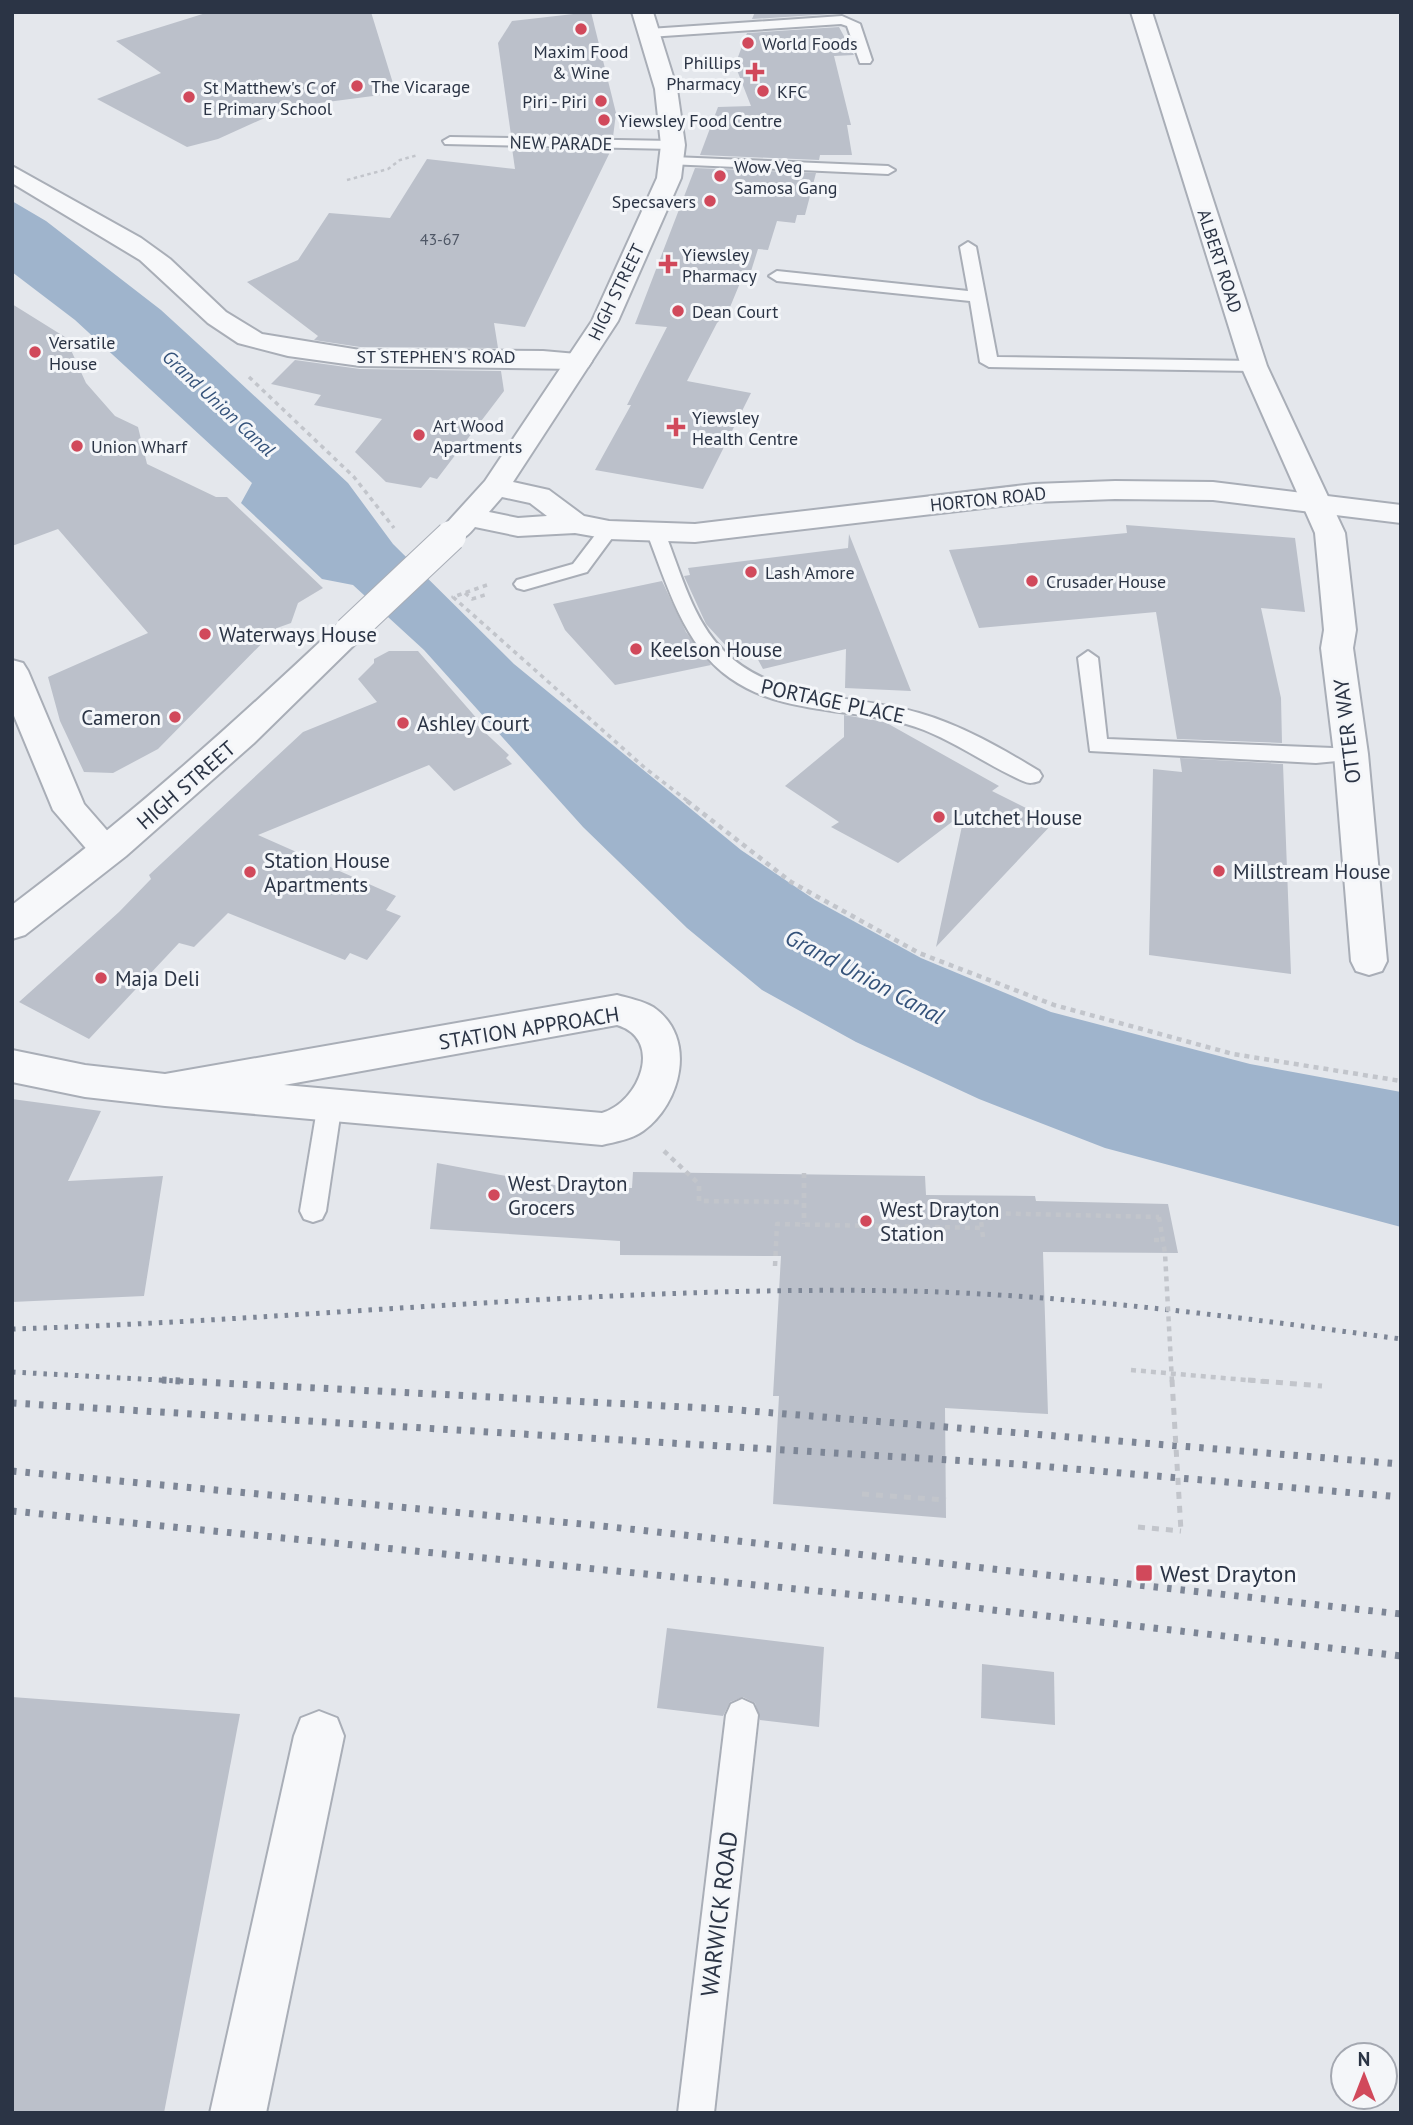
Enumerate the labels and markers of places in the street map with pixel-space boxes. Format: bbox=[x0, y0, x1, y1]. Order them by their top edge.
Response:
marker: Maxim Food & Wine bbox=[573, 21, 589, 37]
place label: World Foods bbox=[762, 32, 858, 55]
marker: World Foods bbox=[740, 35, 756, 51]
place label: Maxim Food & Wine bbox=[534, 40, 628, 84]
place label: Phillips Pharmacy bbox=[666, 51, 742, 95]
marker: Phillips Pharmacy bbox=[747, 64, 763, 80]
place label: The Vicarage bbox=[371, 75, 470, 98]
place label: St Matthew's C of E Primary School bbox=[203, 76, 337, 120]
marker: The Vicarage bbox=[349, 78, 365, 94]
place label: KFC bbox=[777, 80, 808, 103]
marker: KFC bbox=[755, 83, 771, 99]
marker: St Matthew's C of E Primary School bbox=[181, 89, 197, 105]
place label: Piri - Piri bbox=[522, 90, 587, 113]
marker: Piri - Piri bbox=[593, 93, 609, 109]
place label: Yiewsley Food Centre bbox=[618, 109, 782, 132]
marker: Yiewsley Food Centre bbox=[596, 112, 612, 128]
place label: Wow Veg Samosa Gang bbox=[734, 155, 838, 199]
marker: Wow Veg Samosa Gang bbox=[712, 168, 728, 184]
place label: Specsavers bbox=[612, 190, 696, 213]
marker: Specsavers bbox=[702, 193, 718, 209]
place label: Yiewsley Pharmacy bbox=[682, 243, 757, 287]
marker: Yiewsley Pharmacy bbox=[660, 256, 676, 272]
place label: Dean Court bbox=[692, 300, 778, 323]
marker: Dean Court bbox=[670, 303, 686, 319]
place label: Versatile House bbox=[48, 331, 115, 375]
marker: Versatile House bbox=[27, 344, 43, 360]
place label: Yiewsley Health Centre bbox=[692, 406, 798, 450]
place label: Art Wood Apartments bbox=[433, 414, 522, 458]
marker: Yiewsley Health Centre bbox=[666, 417, 686, 437]
marker: Art Wood Apartments bbox=[411, 427, 427, 443]
place label: Union Wharf bbox=[91, 435, 188, 458]
marker: Union Wharf bbox=[69, 438, 85, 454]
place label: Lash Amore bbox=[765, 561, 855, 584]
marker: Lash Amore bbox=[743, 564, 759, 580]
place label: Crusader House bbox=[1046, 570, 1166, 593]
marker: Crusader House bbox=[1024, 573, 1040, 589]
place label: Waterways House bbox=[219, 621, 377, 648]
marker: Waterways House bbox=[197, 626, 213, 642]
place label: Keelson House bbox=[650, 636, 782, 663]
marker: Keelson House bbox=[628, 641, 644, 657]
place label: Cameron bbox=[81, 704, 161, 731]
marker: Cameron bbox=[167, 709, 183, 725]
place label: Ashley Court bbox=[417, 710, 529, 737]
marker: Ashley Court bbox=[395, 715, 411, 731]
place label: Lutchet House bbox=[953, 804, 1082, 831]
marker: Lutchet House bbox=[931, 809, 947, 825]
place label: Station House Apartments bbox=[264, 847, 390, 898]
place label: Millstream House bbox=[1233, 858, 1391, 885]
marker: Millstream House bbox=[1211, 863, 1227, 879]
marker: Station House Apartments bbox=[242, 864, 258, 880]
place label: Maja Deli bbox=[115, 965, 200, 992]
marker: Maja Deli bbox=[93, 970, 109, 986]
place label: West Drayton Grocers bbox=[508, 1170, 627, 1221]
marker: West Drayton Grocers bbox=[486, 1187, 502, 1203]
place label: West Drayton Station bbox=[880, 1196, 999, 1247]
marker: West Drayton Station bbox=[858, 1213, 874, 1229]
place label: West Drayton bbox=[1160, 1558, 1297, 1589]
marker: West Drayton bbox=[1134, 1563, 1154, 1583]

